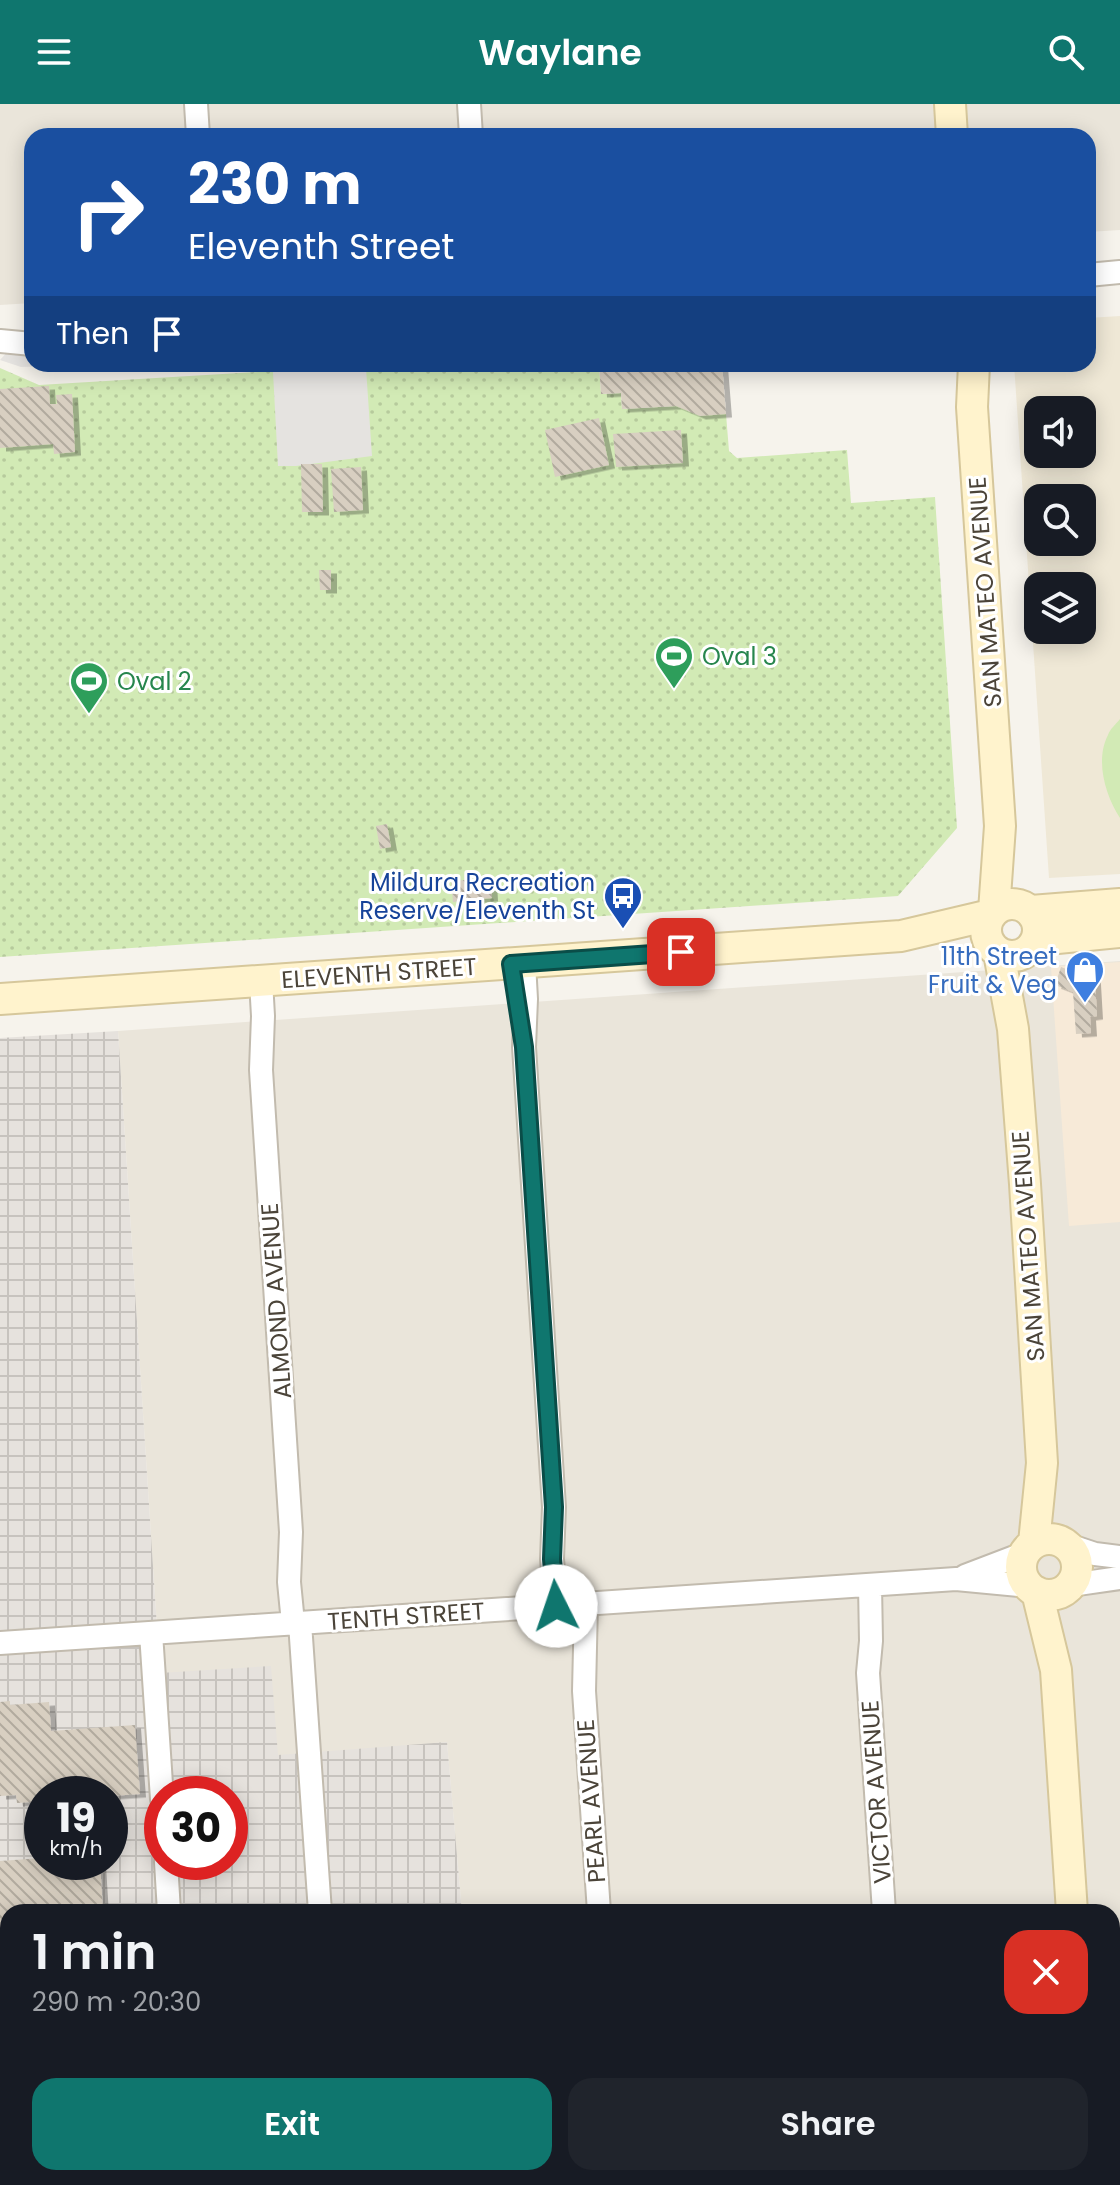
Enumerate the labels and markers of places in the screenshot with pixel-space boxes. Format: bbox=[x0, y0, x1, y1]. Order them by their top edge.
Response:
sports icon: Oval 3 bbox=[653, 635, 695, 690]
place label: Oval 3 bbox=[702, 640, 777, 673]
sports icon: Oval 2 bbox=[68, 660, 110, 715]
place label: Oval 2 bbox=[117, 665, 192, 698]
place label: Mildura Recreation Reserve/Eleventh St bbox=[359, 866, 595, 927]
bus stop icon: Mildura Recreation Reserve/Eleventh St bbox=[602, 875, 644, 930]
pin bbox=[647, 918, 715, 986]
place label: 11th Street Fruit & Veg bbox=[928, 940, 1057, 1001]
shop icon: 11th Street Fruit & Veg bbox=[1064, 949, 1106, 1004]

